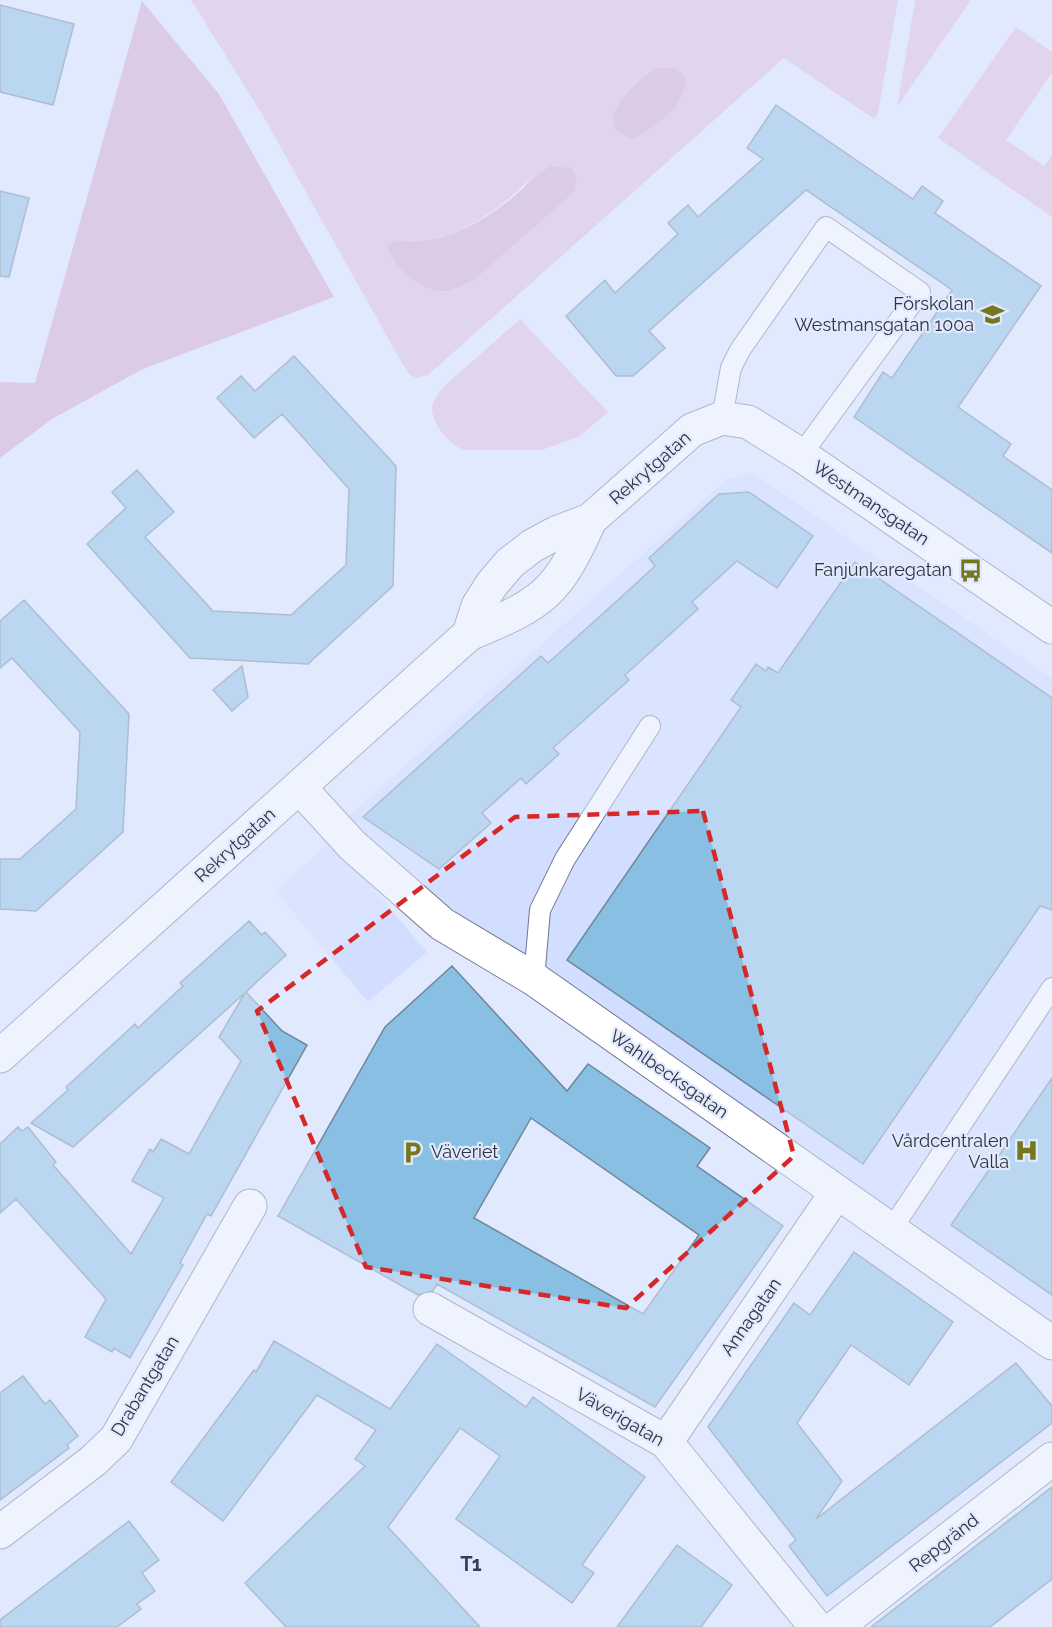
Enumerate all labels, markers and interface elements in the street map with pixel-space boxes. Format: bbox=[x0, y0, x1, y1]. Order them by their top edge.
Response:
place label: Förskolan Westmansgatan 100a bbox=[794, 293, 974, 335]
school or university icon: Förskolan Westmansgatan 100a bbox=[979, 301, 1005, 327]
street label: Rekrytgatan bbox=[605, 427, 695, 509]
street label: Westmansgatan bbox=[809, 456, 933, 549]
bus stop icon: Fanjunkaregatan bbox=[957, 557, 983, 583]
place label: Fanjunkaregatan bbox=[814, 559, 952, 580]
street label: Rekrytgatan bbox=[190, 803, 279, 886]
street label: Wahlbecksgatan bbox=[606, 1025, 733, 1122]
place label: Vårdcentralen Valla bbox=[892, 1130, 1009, 1172]
hospital icon: Vårdcentralen Valla bbox=[1014, 1138, 1040, 1164]
parking icon: Väveriet bbox=[400, 1139, 426, 1165]
place label: Väveriet bbox=[431, 1141, 498, 1162]
street label: Annagatan bbox=[716, 1274, 785, 1360]
street label: Drabantgatan bbox=[106, 1332, 183, 1440]
street label: Väverigatan bbox=[573, 1383, 668, 1450]
street label: Repgränd bbox=[905, 1509, 982, 1576]
district label: T1 bbox=[460, 1552, 482, 1576]

